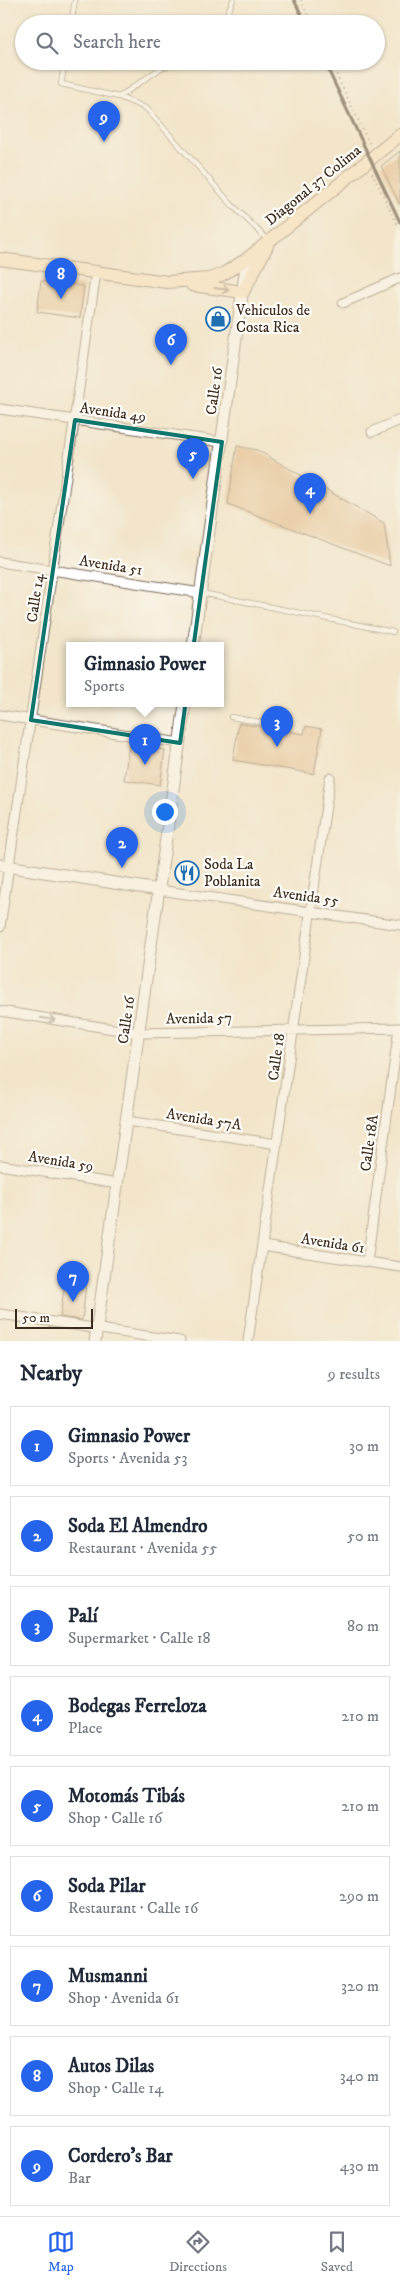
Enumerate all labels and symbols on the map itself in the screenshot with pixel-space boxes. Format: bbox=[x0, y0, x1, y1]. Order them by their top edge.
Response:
pin: 9 bbox=[88, 101, 120, 142]
street label: Diagonal 37 Colima bbox=[262, 141, 366, 230]
pin: 8 bbox=[45, 258, 77, 299]
one-way arrow bbox=[214, 284, 230, 294]
place label: Vehiculos de Costa Rica bbox=[235, 301, 310, 337]
shop icon: Vehiculos de Costa Rica bbox=[205, 306, 231, 332]
pin: 6 bbox=[155, 324, 187, 365]
street label: Calle 16 bbox=[202, 365, 227, 416]
street label: Avenida 49 bbox=[78, 398, 147, 427]
pin: 5 bbox=[177, 438, 209, 479]
pin: 4 bbox=[294, 473, 326, 514]
street label: Avenida 51 bbox=[78, 551, 144, 580]
street label: Calle 14 bbox=[23, 572, 48, 624]
pin: 3 bbox=[261, 706, 293, 747]
pin: 1 bbox=[129, 724, 161, 765]
your location bbox=[152, 799, 178, 825]
pin: 2 bbox=[106, 827, 138, 868]
place label: Soda La Poblanita bbox=[204, 855, 261, 891]
restaurant icon: Soda La Poblanita bbox=[174, 860, 200, 886]
street label: Avenida 55 bbox=[272, 883, 340, 911]
street label: Calle 16 bbox=[114, 994, 139, 1045]
street label: Avenida 57 bbox=[166, 1008, 232, 1029]
one-way arrow bbox=[40, 1014, 56, 1024]
street label: Calle 18 bbox=[264, 1032, 289, 1082]
street label: Avenida 57A bbox=[165, 1104, 243, 1135]
street label: Calle 18A bbox=[356, 1113, 383, 1173]
street label: Avenida 59 bbox=[27, 1147, 95, 1176]
street label: Avenida 61 bbox=[300, 1229, 366, 1258]
pin: 7 bbox=[57, 1261, 89, 1302]
scale bar bbox=[15, 1306, 92, 1329]

